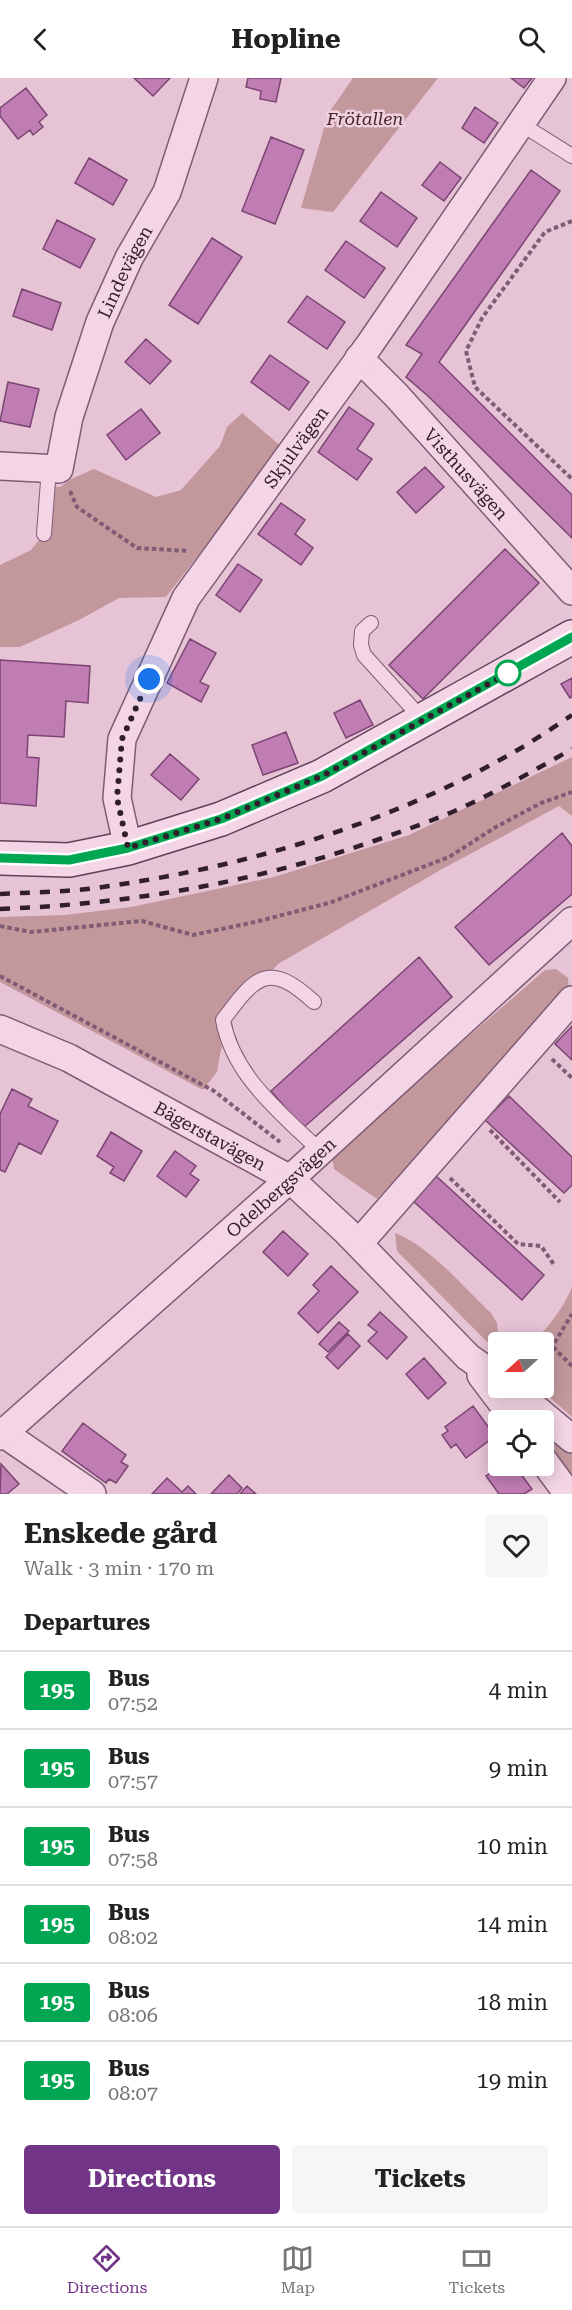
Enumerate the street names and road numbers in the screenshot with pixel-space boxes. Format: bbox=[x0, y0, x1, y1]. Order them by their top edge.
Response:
street label: Lindevägen bbox=[93, 221, 156, 321]
street label: Skjulvägen bbox=[259, 401, 332, 492]
street label: Visthusvägen bbox=[420, 423, 513, 524]
street label: Bägerstavägen bbox=[151, 1096, 270, 1175]
street label: Odelbergsvägen bbox=[221, 1132, 340, 1241]

